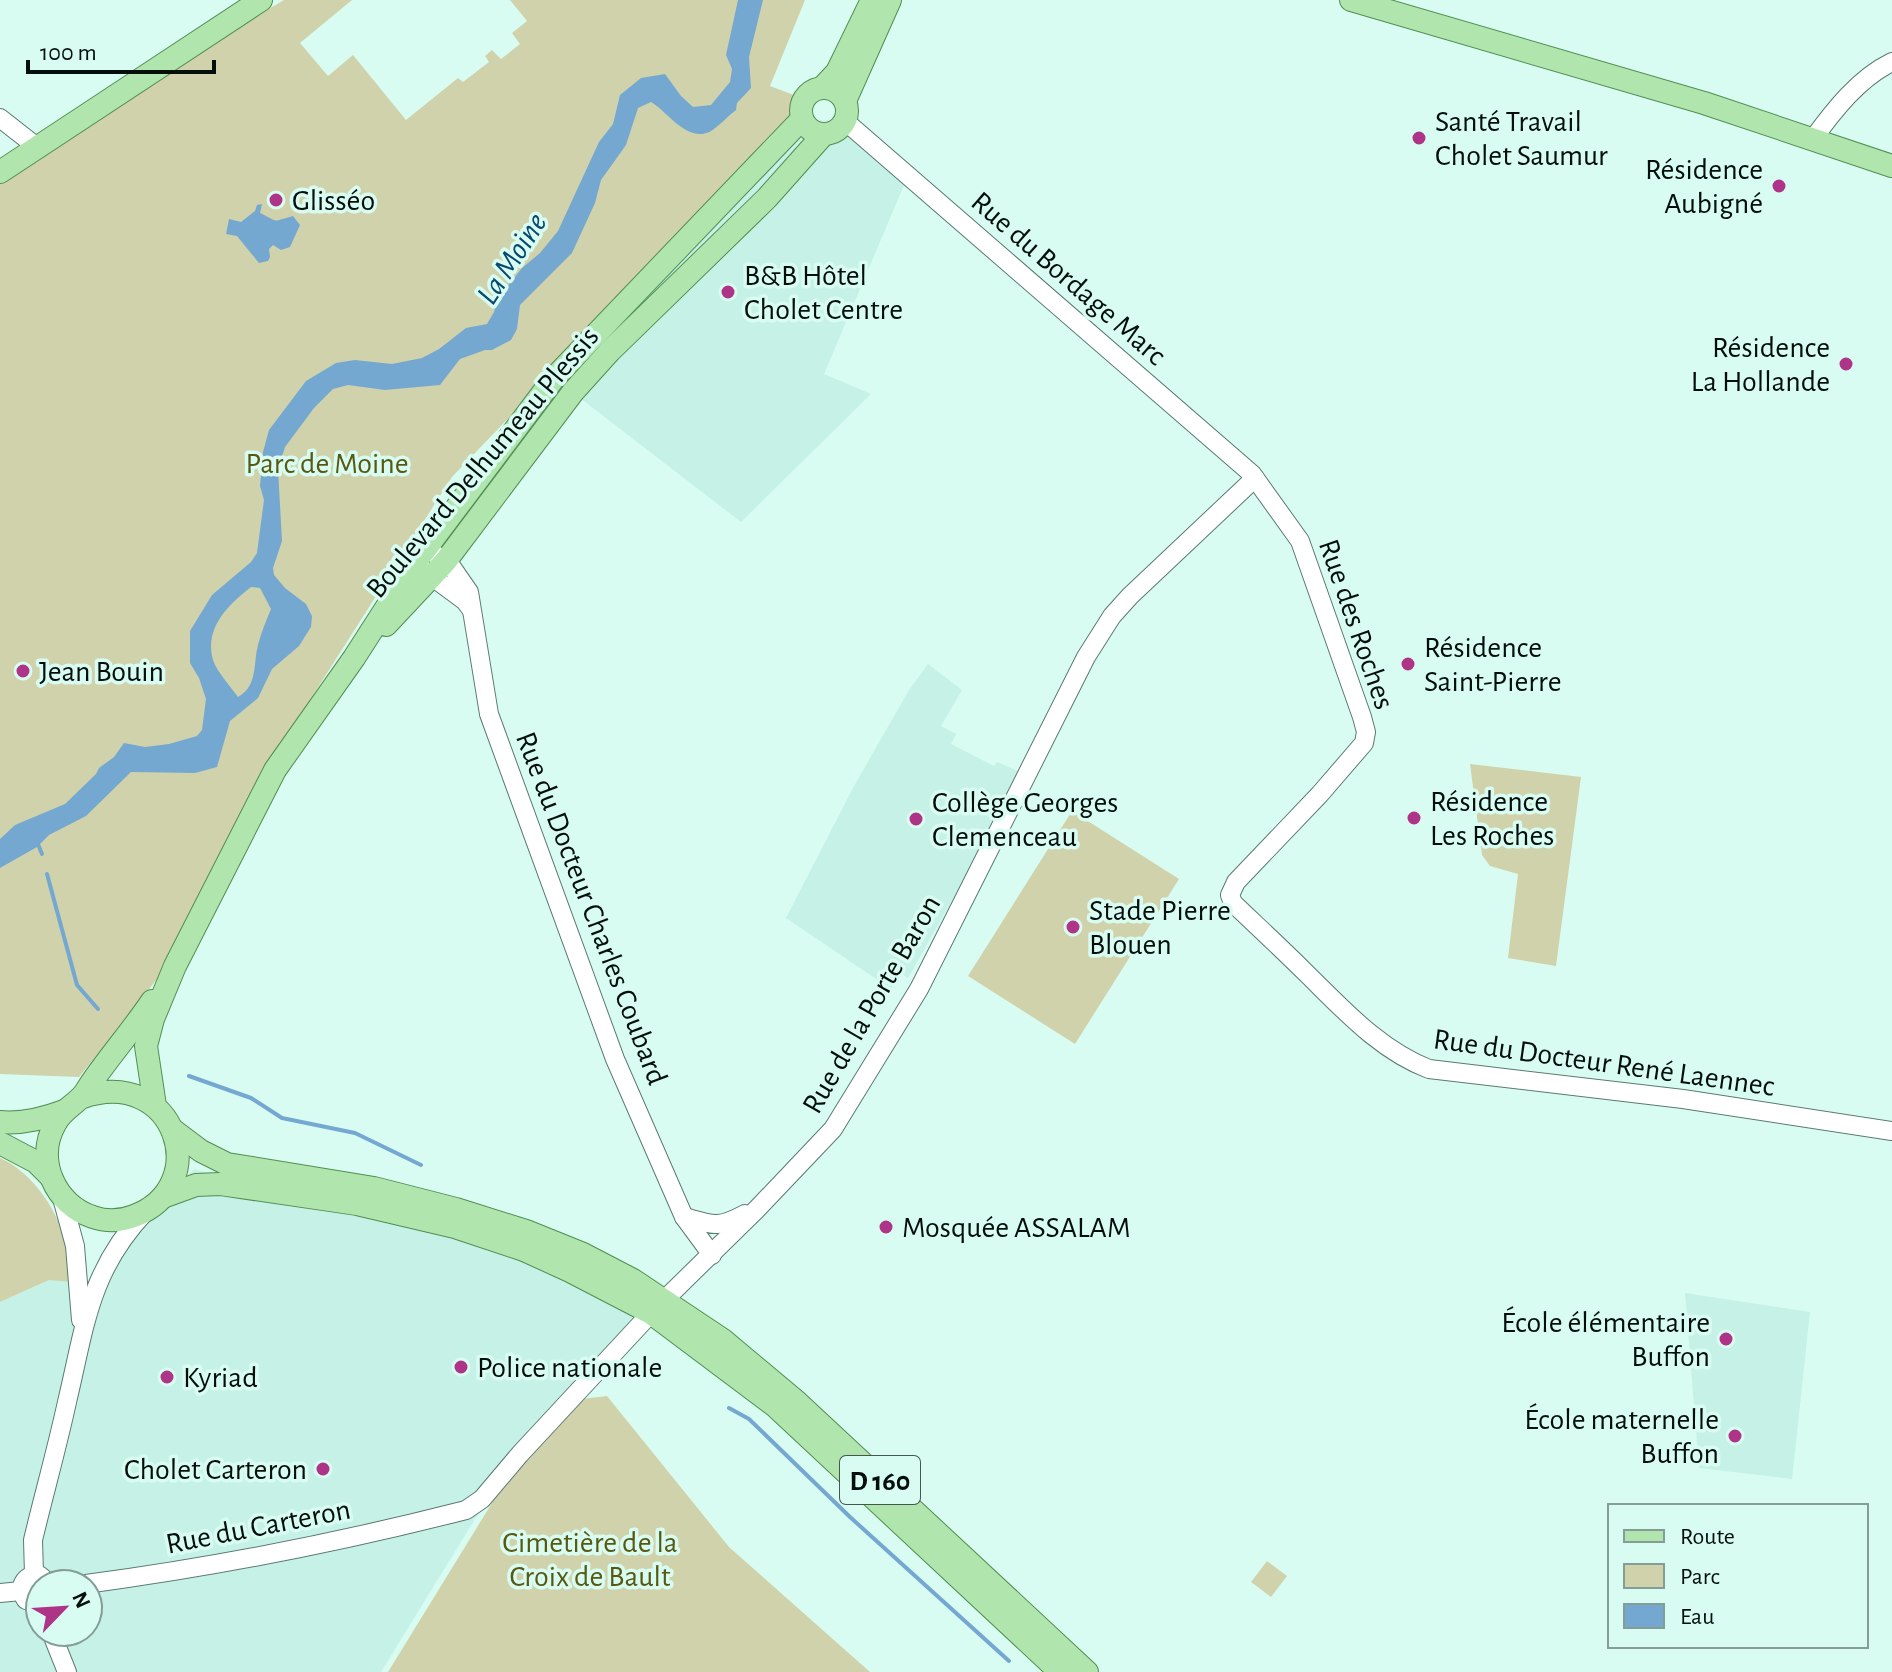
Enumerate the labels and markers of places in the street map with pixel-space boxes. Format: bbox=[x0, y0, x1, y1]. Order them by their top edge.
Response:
place label: Santé Travail Cholet Saumur bbox=[1435, 107, 1608, 171]
marker: Santé Travail Cholet Saumur bbox=[1410, 129, 1428, 147]
place label: Résidence Aubigné bbox=[1645, 155, 1763, 219]
marker: Résidence Aubigné bbox=[1770, 177, 1788, 195]
place label: Glisséo bbox=[292, 186, 375, 216]
marker: Glisséo bbox=[267, 191, 285, 209]
place label: B&B Hôtel Cholet Centre bbox=[744, 261, 903, 325]
marker: B&B Hôtel Cholet Centre bbox=[719, 283, 737, 301]
place label: Résidence La Hollande bbox=[1691, 333, 1830, 397]
marker: Résidence La Hollande bbox=[1837, 355, 1855, 373]
place label: Résidence Saint-Pierre bbox=[1424, 633, 1562, 697]
marker: Résidence Saint-Pierre bbox=[1399, 655, 1417, 673]
place label: Jean Bouin bbox=[39, 657, 164, 687]
marker: Jean Bouin bbox=[14, 662, 32, 680]
place label: Résidence Les Roches bbox=[1430, 787, 1554, 851]
place label: Collège Georges Clemenceau bbox=[932, 788, 1118, 852]
marker: Résidence Les Roches bbox=[1405, 809, 1423, 827]
marker: Collège Georges Clemenceau bbox=[907, 810, 925, 828]
place label: Stade Pierre Blouen bbox=[1089, 896, 1231, 960]
marker: Stade Pierre Blouen bbox=[1064, 918, 1082, 936]
place label: Mosquée ASSALAM bbox=[902, 1213, 1131, 1243]
marker: Mosquée ASSALAM bbox=[877, 1218, 895, 1236]
place label: École élémentaire Buffon bbox=[1501, 1306, 1710, 1372]
marker: École élémentaire Buffon bbox=[1717, 1330, 1735, 1348]
place label: Police nationale bbox=[477, 1353, 662, 1383]
marker: Police nationale bbox=[452, 1358, 470, 1376]
place label: Kyriad bbox=[183, 1363, 258, 1393]
marker: Kyriad bbox=[158, 1368, 176, 1386]
place label: École maternelle Buffon bbox=[1524, 1403, 1719, 1469]
marker: École maternelle Buffon bbox=[1726, 1427, 1744, 1445]
place label: Cholet Carteron bbox=[124, 1455, 307, 1485]
marker: Cholet Carteron bbox=[314, 1460, 332, 1478]

